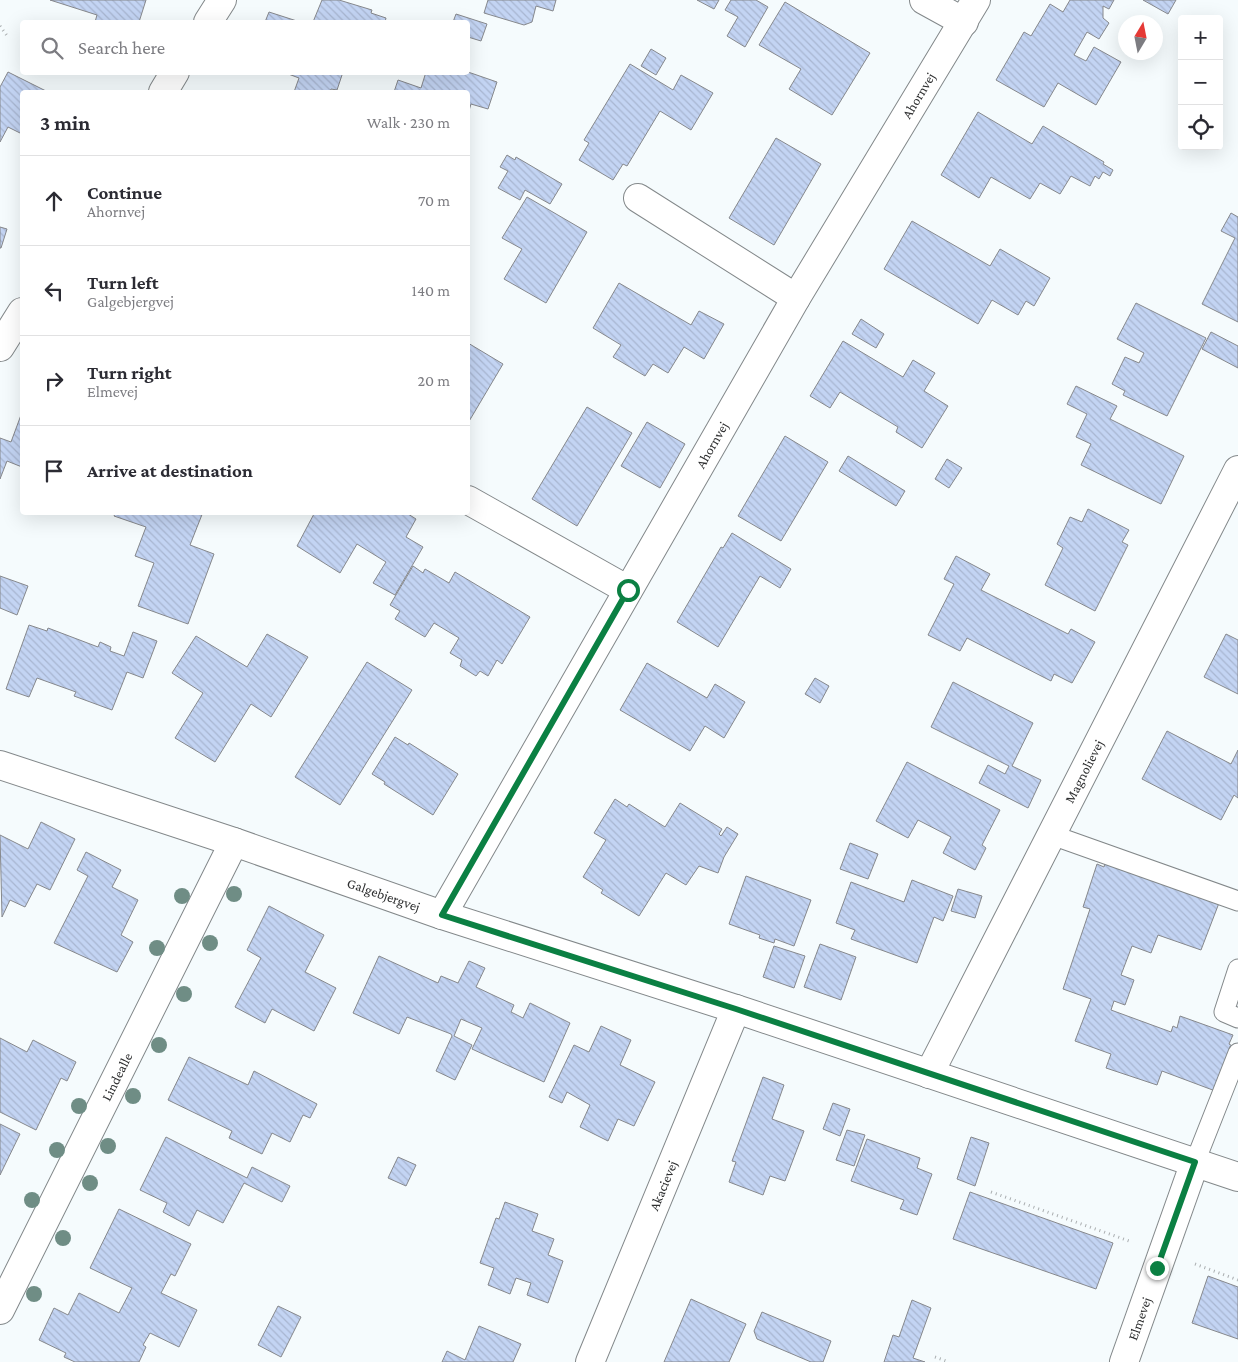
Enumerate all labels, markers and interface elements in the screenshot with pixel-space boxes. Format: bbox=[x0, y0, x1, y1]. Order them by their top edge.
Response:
north arrow bbox=[1118, 15, 1163, 60]
map controls bbox=[1178, 15, 1223, 150]
button: + bbox=[1178, 15, 1223, 60]
search box bbox=[20, 20, 470, 75]
icon: search bbox=[38, 34, 66, 62]
text: Search here bbox=[78, 37, 165, 58]
button: − bbox=[1178, 60, 1223, 105]
street label: Ahornvej bbox=[898, 70, 939, 121]
button: locate bbox=[1178, 105, 1223, 150]
text: 3 min bbox=[40, 111, 90, 135]
text: Walk · 230 m bbox=[367, 114, 450, 131]
text: Continue bbox=[87, 182, 162, 203]
icon: ahead bbox=[40, 187, 68, 215]
text: 70 m bbox=[418, 192, 450, 209]
text: Ahornvej bbox=[87, 203, 145, 220]
text: Turn left bbox=[87, 272, 159, 293]
icon: left bbox=[40, 277, 68, 305]
text: 140 m bbox=[412, 282, 450, 299]
text: Galgebjergvej bbox=[87, 293, 174, 310]
text: Turn right bbox=[87, 362, 172, 383]
icon: right bbox=[40, 367, 68, 395]
text: 20 m bbox=[417, 372, 450, 389]
text: Elmevej bbox=[87, 383, 138, 400]
street label: Ahornvej bbox=[692, 419, 732, 471]
icon: arrive bbox=[40, 457, 68, 485]
text: Arrive at destination bbox=[87, 460, 253, 481]
route start bbox=[617, 579, 640, 602]
street label: Magnolievej bbox=[1061, 737, 1108, 806]
street label: Galgebjergvej bbox=[345, 874, 422, 916]
street label: Lindealle bbox=[98, 1050, 135, 1103]
street label: Akacievej bbox=[646, 1158, 681, 1213]
route end bbox=[1146, 1257, 1169, 1280]
street label: Elmevej bbox=[1124, 1295, 1155, 1342]

